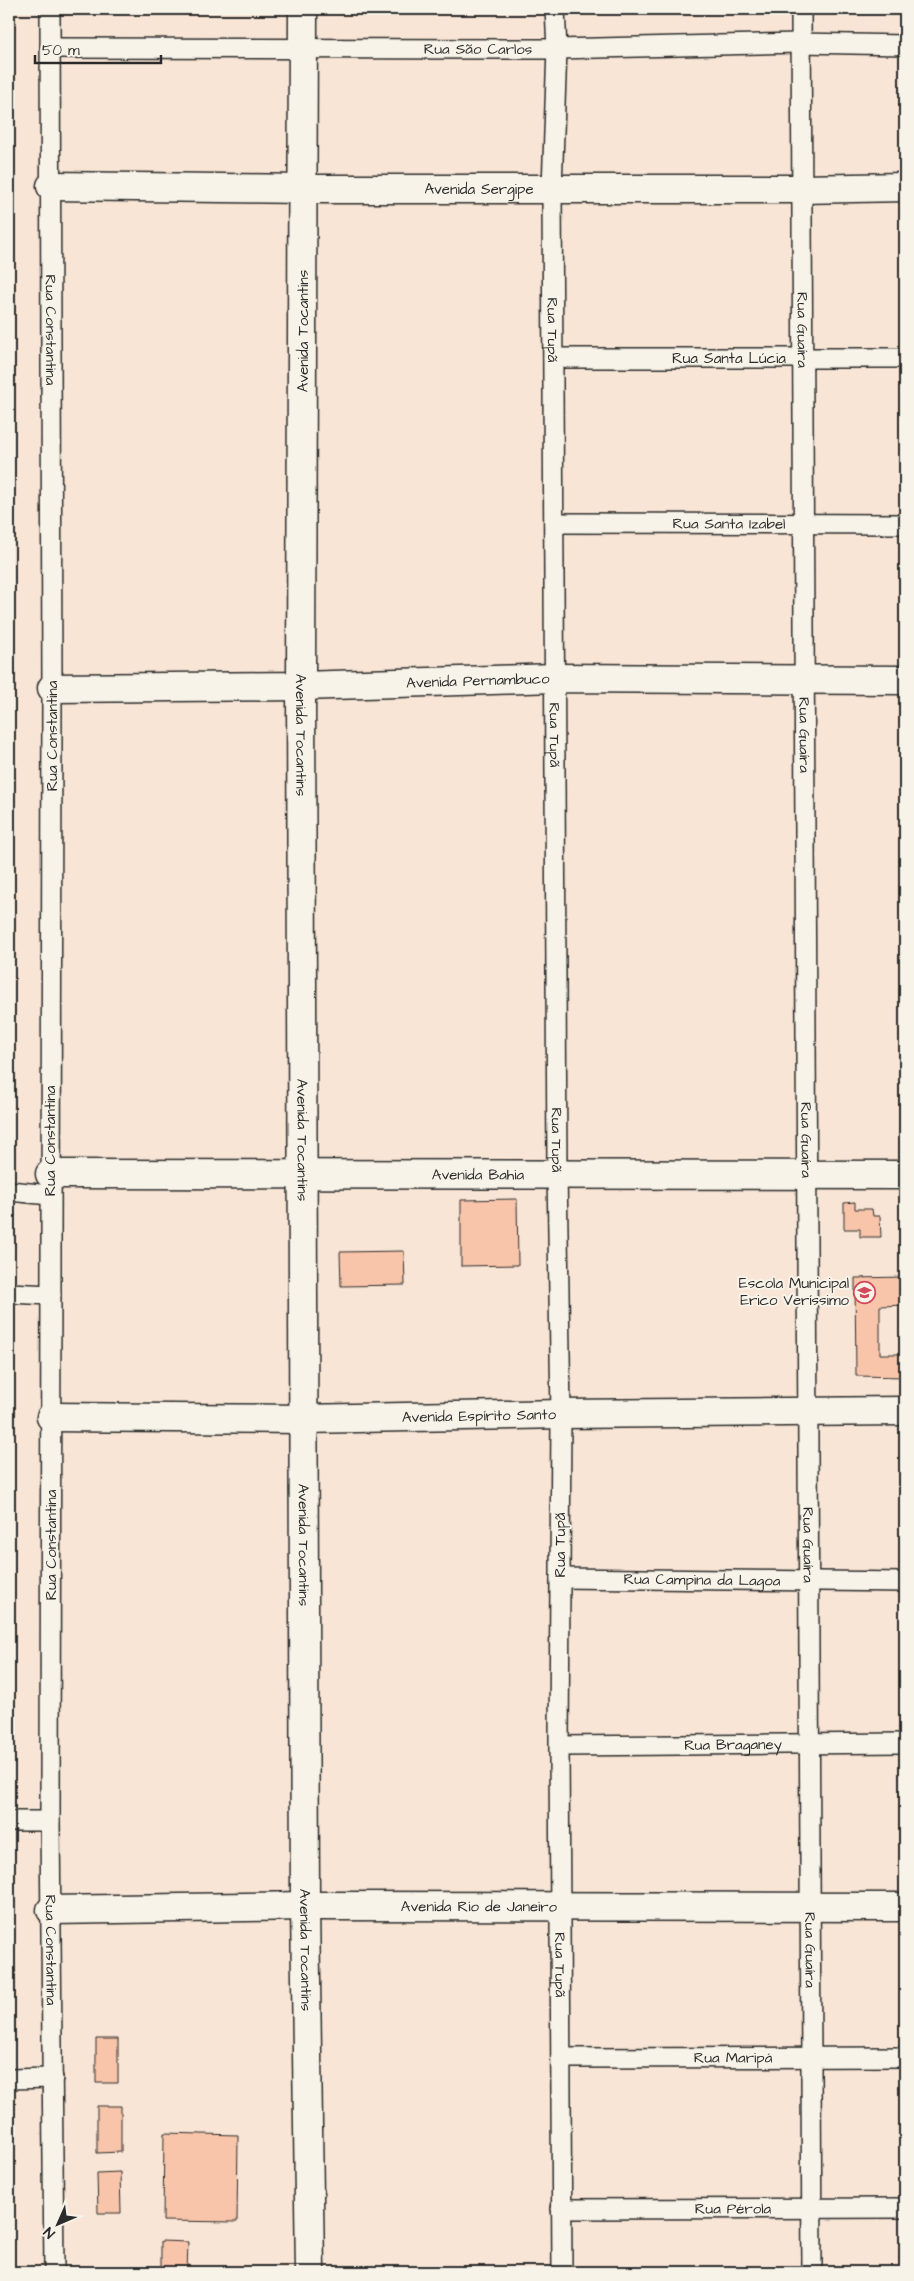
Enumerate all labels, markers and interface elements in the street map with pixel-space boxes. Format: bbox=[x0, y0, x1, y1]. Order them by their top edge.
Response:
scale bar bbox=[35, 32, 161, 64]
street label: Rua São Carlos bbox=[424, 39, 533, 60]
text: 50 m bbox=[42, 40, 80, 61]
street label: Avenida Sergipe bbox=[424, 179, 534, 201]
street label: Avenida Tocantins bbox=[293, 269, 314, 392]
street label: Rua Constantina bbox=[40, 275, 61, 386]
street label: Rua Guaíra bbox=[791, 292, 813, 368]
street label: Rua Tupã bbox=[542, 297, 563, 363]
street label: Rua Santa Lúcia bbox=[672, 348, 786, 369]
street label: Rua Santa Izabel bbox=[673, 513, 785, 535]
street label: Avenida Pernambuco bbox=[406, 668, 551, 694]
street label: Avenida Tocantins bbox=[290, 674, 311, 797]
street label: Rua Constantina bbox=[42, 680, 63, 791]
street label: Rua Guaíra bbox=[793, 697, 815, 773]
street label: Rua Tupã bbox=[544, 702, 565, 768]
street label: Avenida Tocantins bbox=[291, 1079, 313, 1202]
street label: Rua Constantina bbox=[40, 1085, 61, 1196]
street label: Rua Guaíra bbox=[795, 1102, 817, 1178]
street label: Rua Tupã bbox=[546, 1107, 567, 1173]
street label: Avenida Bahia bbox=[432, 1164, 525, 1186]
place label: Escola Municipal Erico Veríssimo bbox=[739, 1273, 850, 1311]
school or university icon: Escola Municipal Erico Veríssimo bbox=[853, 1280, 877, 1304]
street label: Avenida Espírito Santo bbox=[402, 1404, 557, 1428]
street label: Avenida Tocantins bbox=[293, 1484, 314, 1607]
street label: Rua Constantina bbox=[41, 1489, 62, 1600]
street label: Rua Guaíra bbox=[797, 1507, 819, 1583]
street label: Rua Tupã bbox=[550, 1512, 571, 1577]
street label: Rua Campina da Lagoa bbox=[623, 1569, 781, 1592]
street label: Rua Braganey bbox=[684, 1734, 782, 1756]
street label: Avenida Tocantins bbox=[294, 1889, 316, 2012]
street label: Rua Constantina bbox=[40, 1895, 62, 2006]
street label: Avenida Rio de Janeiro bbox=[401, 1896, 558, 1917]
street label: Rua Guaíra bbox=[799, 1912, 821, 1988]
street label: Rua Tupã bbox=[549, 1932, 570, 1998]
street label: Rua Maripá bbox=[694, 2047, 773, 2069]
north arrow bbox=[32, 2198, 82, 2248]
street label: Rua Pérola bbox=[695, 2198, 772, 2220]
text: N bbox=[39, 2222, 60, 2243]

